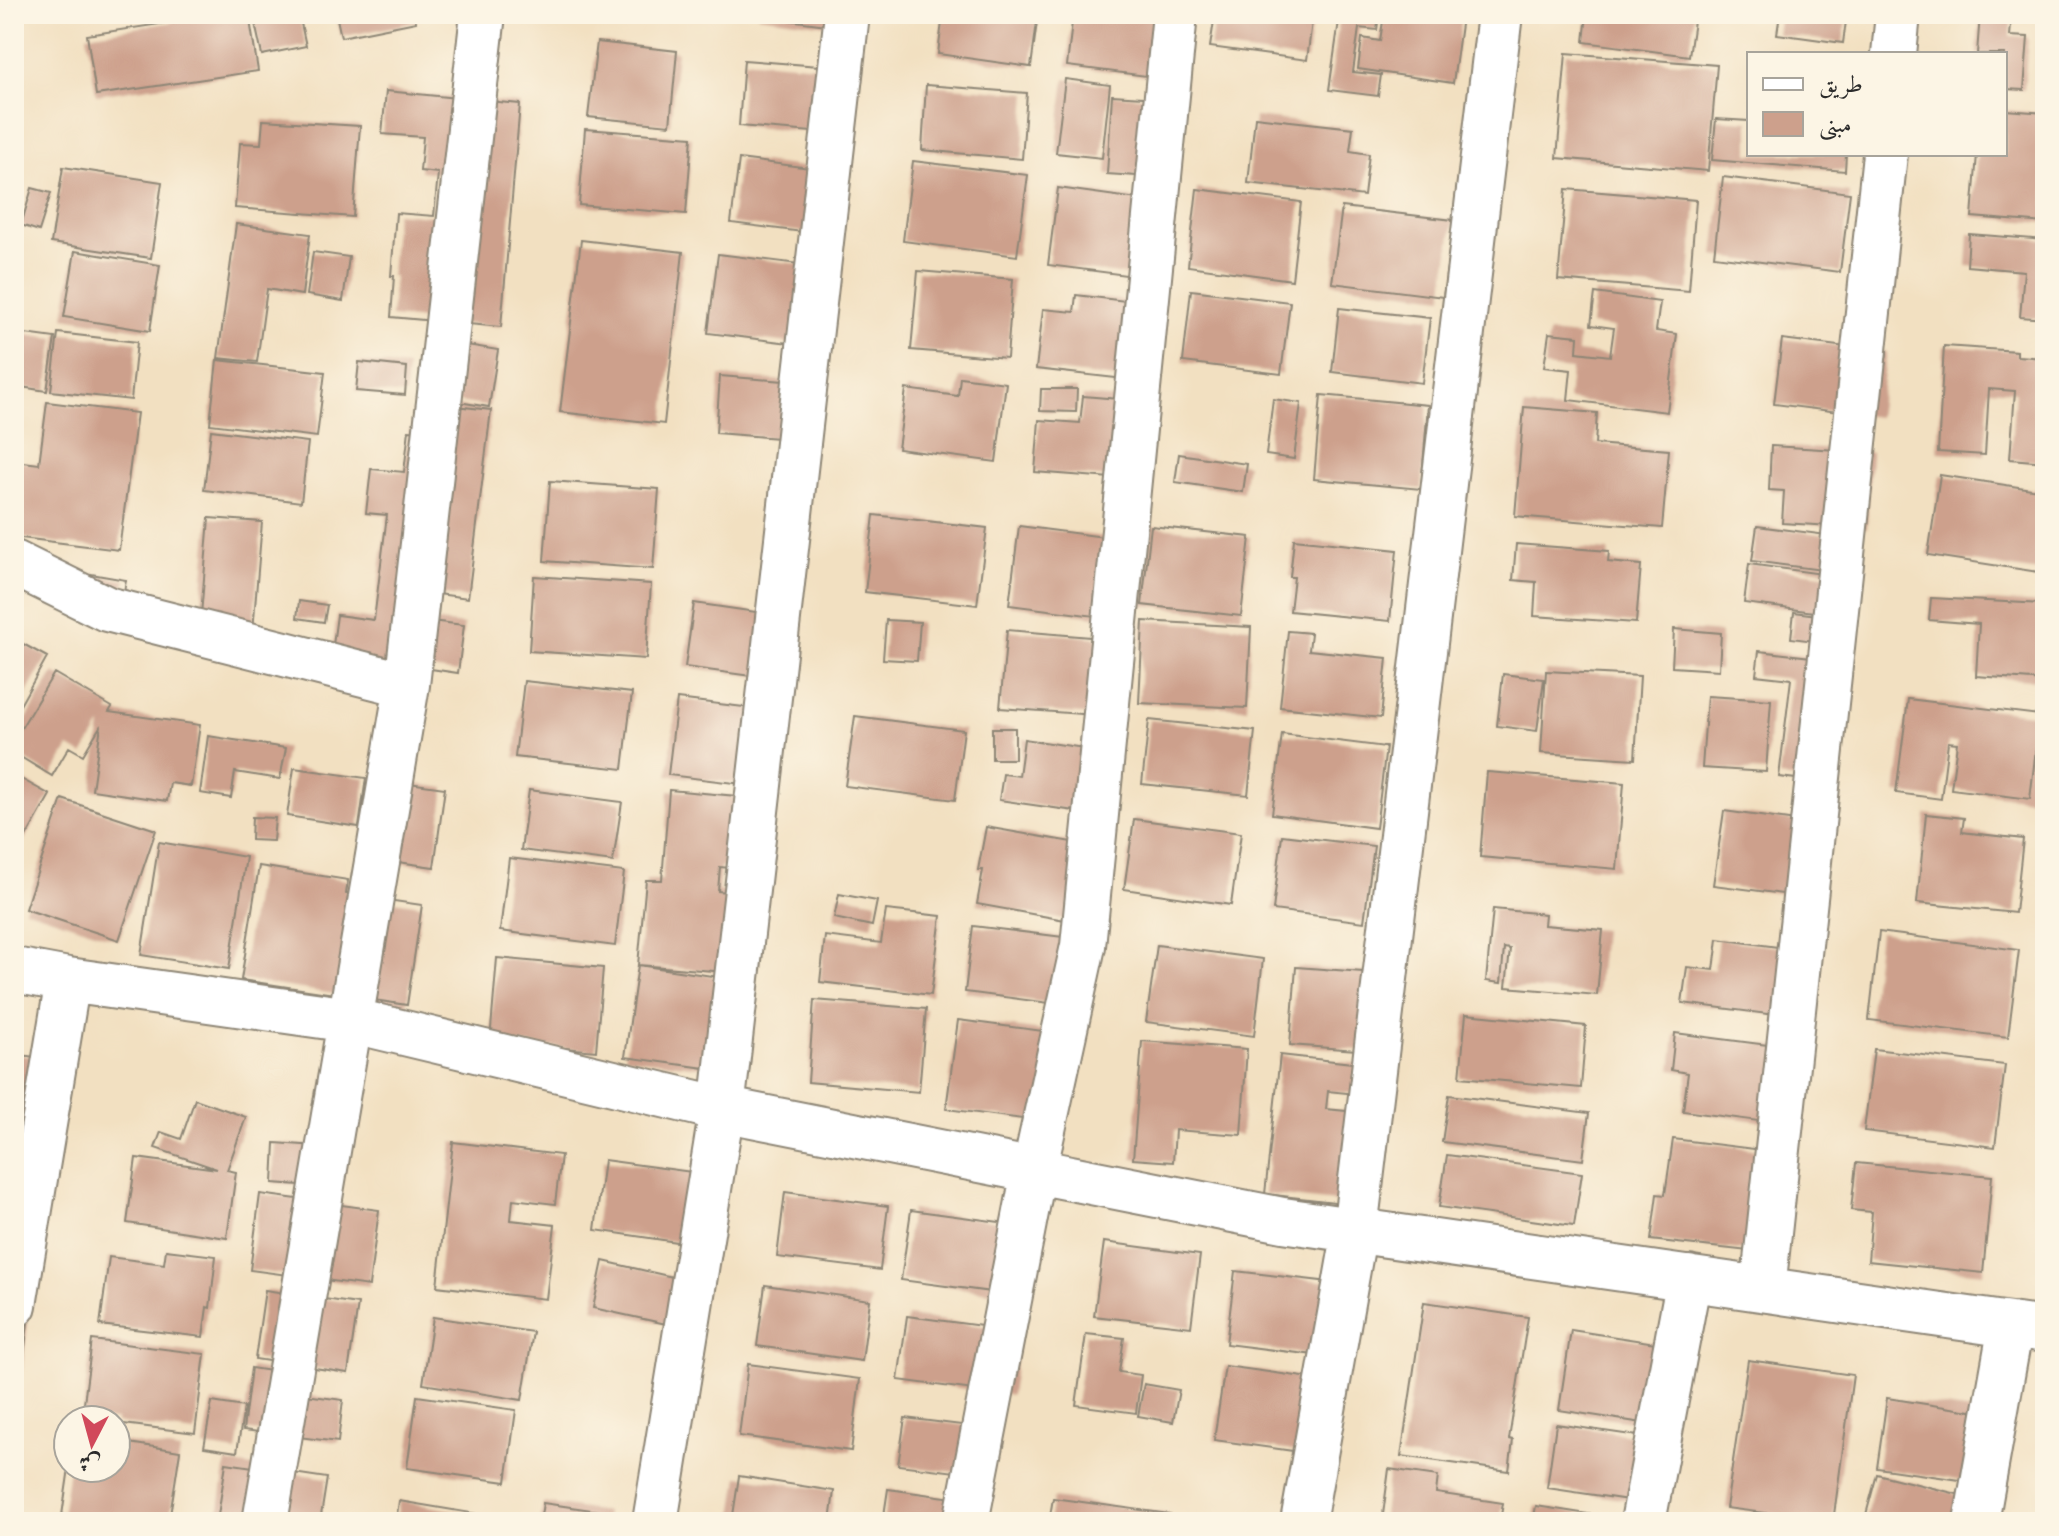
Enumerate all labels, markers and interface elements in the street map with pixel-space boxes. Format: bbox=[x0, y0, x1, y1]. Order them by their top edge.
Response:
legend bbox=[1747, 52, 2007, 156]
text: طريق bbox=[1819, 69, 1863, 99]
text: مبنى bbox=[1819, 109, 1852, 141]
north arrow bbox=[52, 1404, 132, 1484]
text: ش bbox=[78, 1449, 102, 1478]

